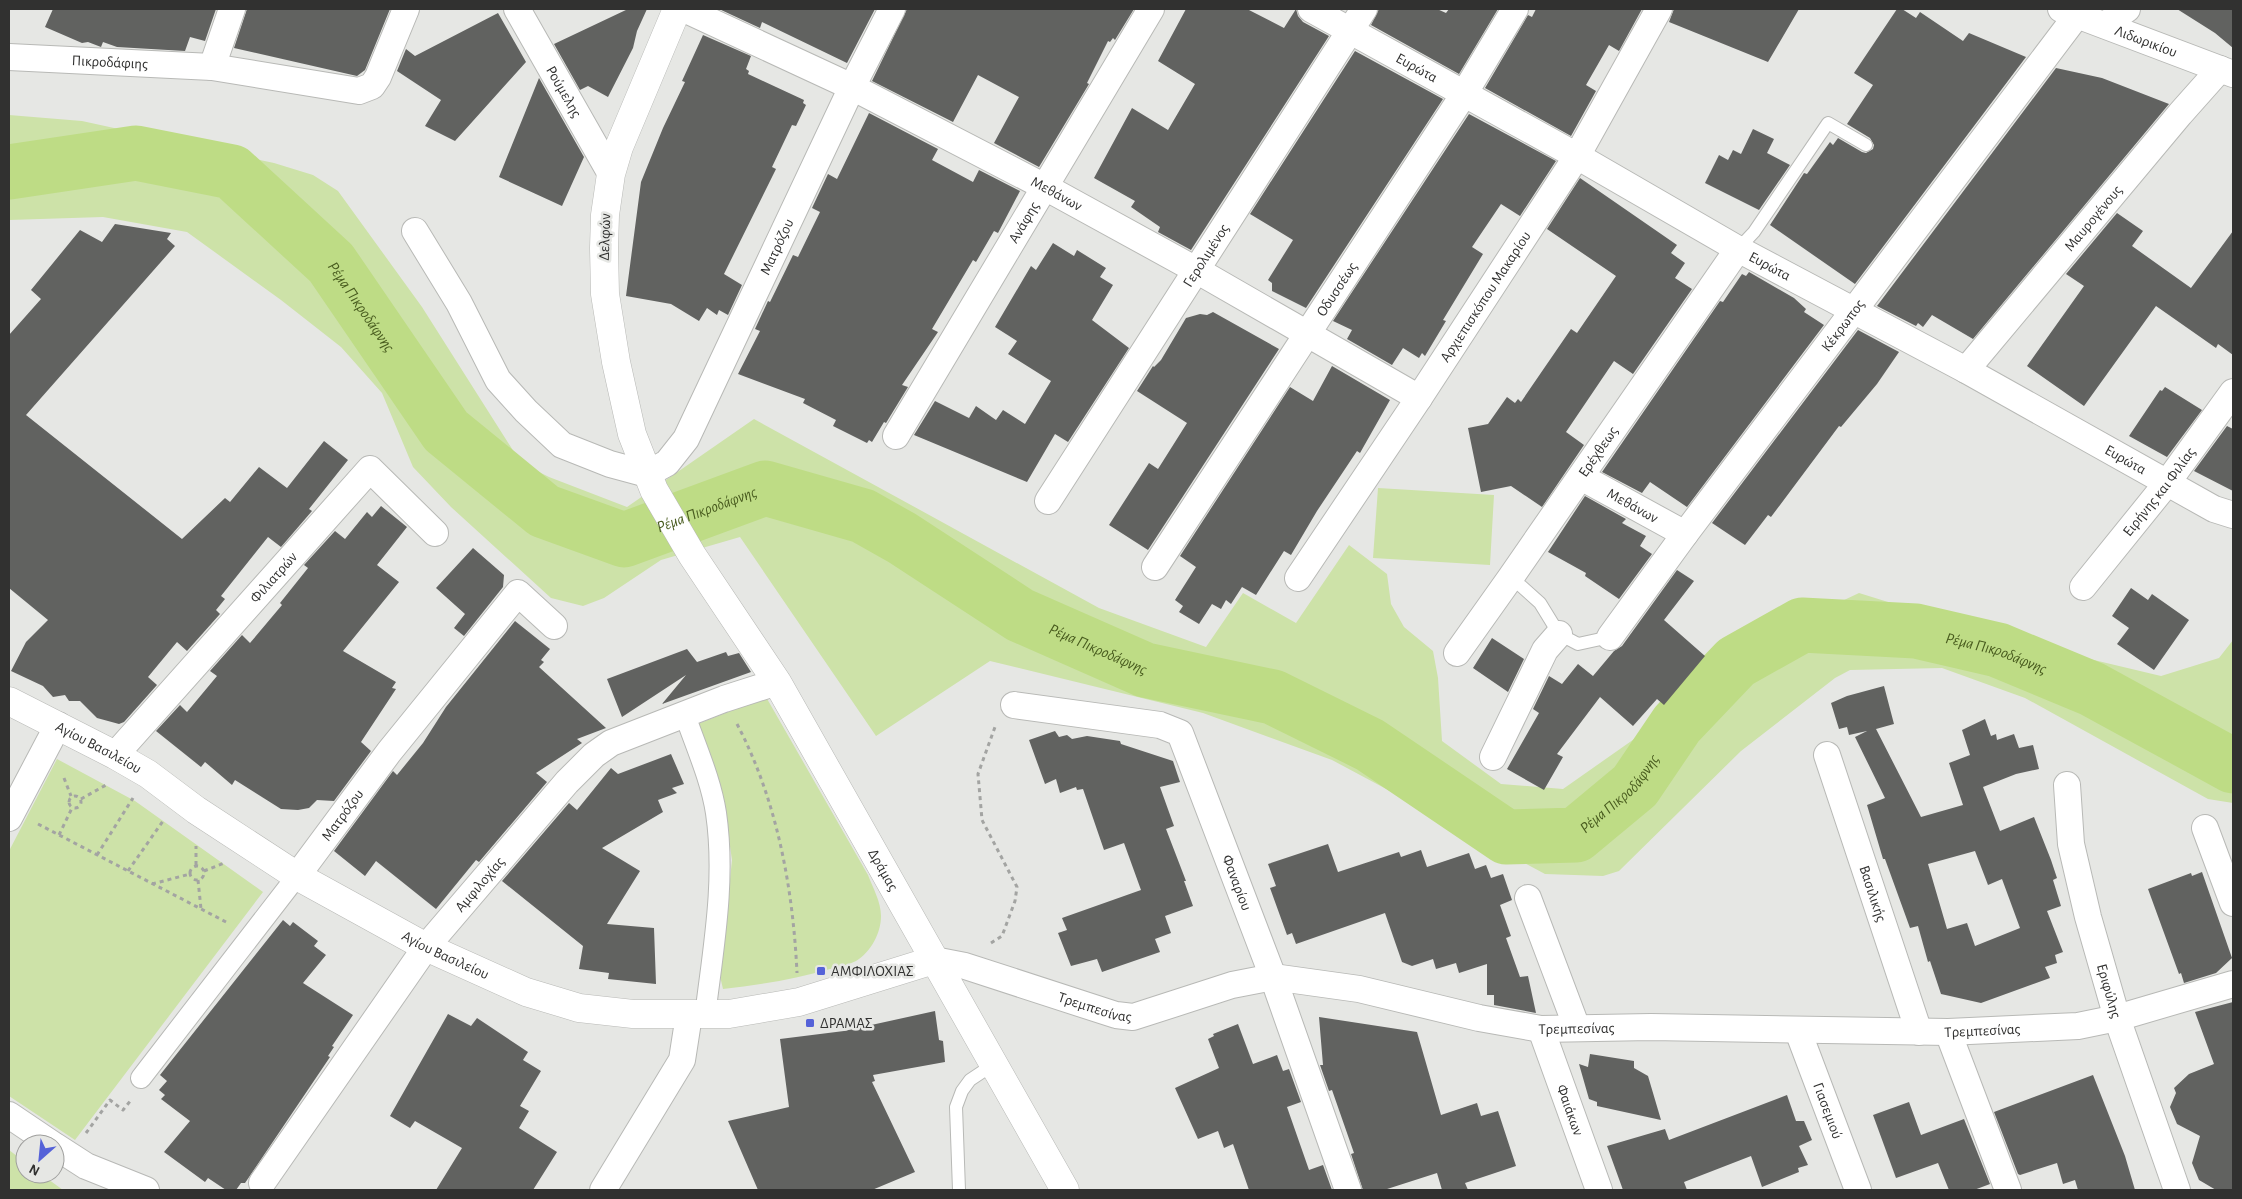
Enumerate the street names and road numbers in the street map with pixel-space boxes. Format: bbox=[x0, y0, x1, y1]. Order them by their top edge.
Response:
street label: Λιδωρικίου bbox=[2113, 23, 2179, 60]
street label: Ευρώτα bbox=[1394, 50, 1440, 85]
street label: Πικροδάφιης bbox=[71, 53, 149, 71]
street label: Ρούμελης bbox=[543, 63, 585, 120]
street label: Μεθάνων bbox=[1029, 174, 1085, 213]
street label: Μαυρογένους bbox=[2061, 182, 2125, 254]
street label: Ανάφης bbox=[1006, 199, 1042, 246]
street label: Δελφών bbox=[597, 213, 613, 261]
street label: Ματρόζου bbox=[757, 216, 796, 277]
street label: Γερολιμένος bbox=[1180, 221, 1232, 290]
street label: Αρχιεπισκόπου Μακαρίου bbox=[1437, 228, 1533, 365]
street label: Ευρώτα bbox=[1747, 249, 1793, 283]
street label: Οδυσσέως bbox=[1313, 259, 1360, 319]
street label: Κέκρωπος bbox=[1818, 296, 1867, 354]
street label: Ερέχθεως bbox=[1575, 423, 1621, 479]
street label: Ευρώτα bbox=[2102, 442, 2149, 477]
street label: Ειρήνης και Φιλίας bbox=[2120, 444, 2198, 539]
street label: Μεθάνων bbox=[1605, 485, 1661, 525]
street label: Φιλιατρών bbox=[247, 549, 300, 606]
street label: Αγίου Βασιλείου bbox=[53, 719, 144, 776]
street label: Ματρόζου bbox=[318, 786, 366, 844]
street label: Δράμας bbox=[866, 846, 901, 893]
street label: Φαναρίου bbox=[1220, 853, 1254, 913]
street label: Αμφιλοχίας bbox=[452, 854, 507, 915]
street label: Βασιλικής bbox=[1857, 864, 1889, 924]
street label: Αγίου Βασιλείου bbox=[399, 928, 491, 982]
street label: Εριφύλης bbox=[2094, 962, 2124, 1020]
street label: Τρεμπεσίνας bbox=[1056, 989, 1133, 1024]
street label: Τρεμπεσίνας bbox=[1538, 1020, 1615, 1037]
street label: Τρεμπεσίνας bbox=[1944, 1021, 2021, 1040]
street label: Γιασεμιού bbox=[1811, 1080, 1845, 1141]
street label: Φαιάκων bbox=[1554, 1082, 1586, 1138]

